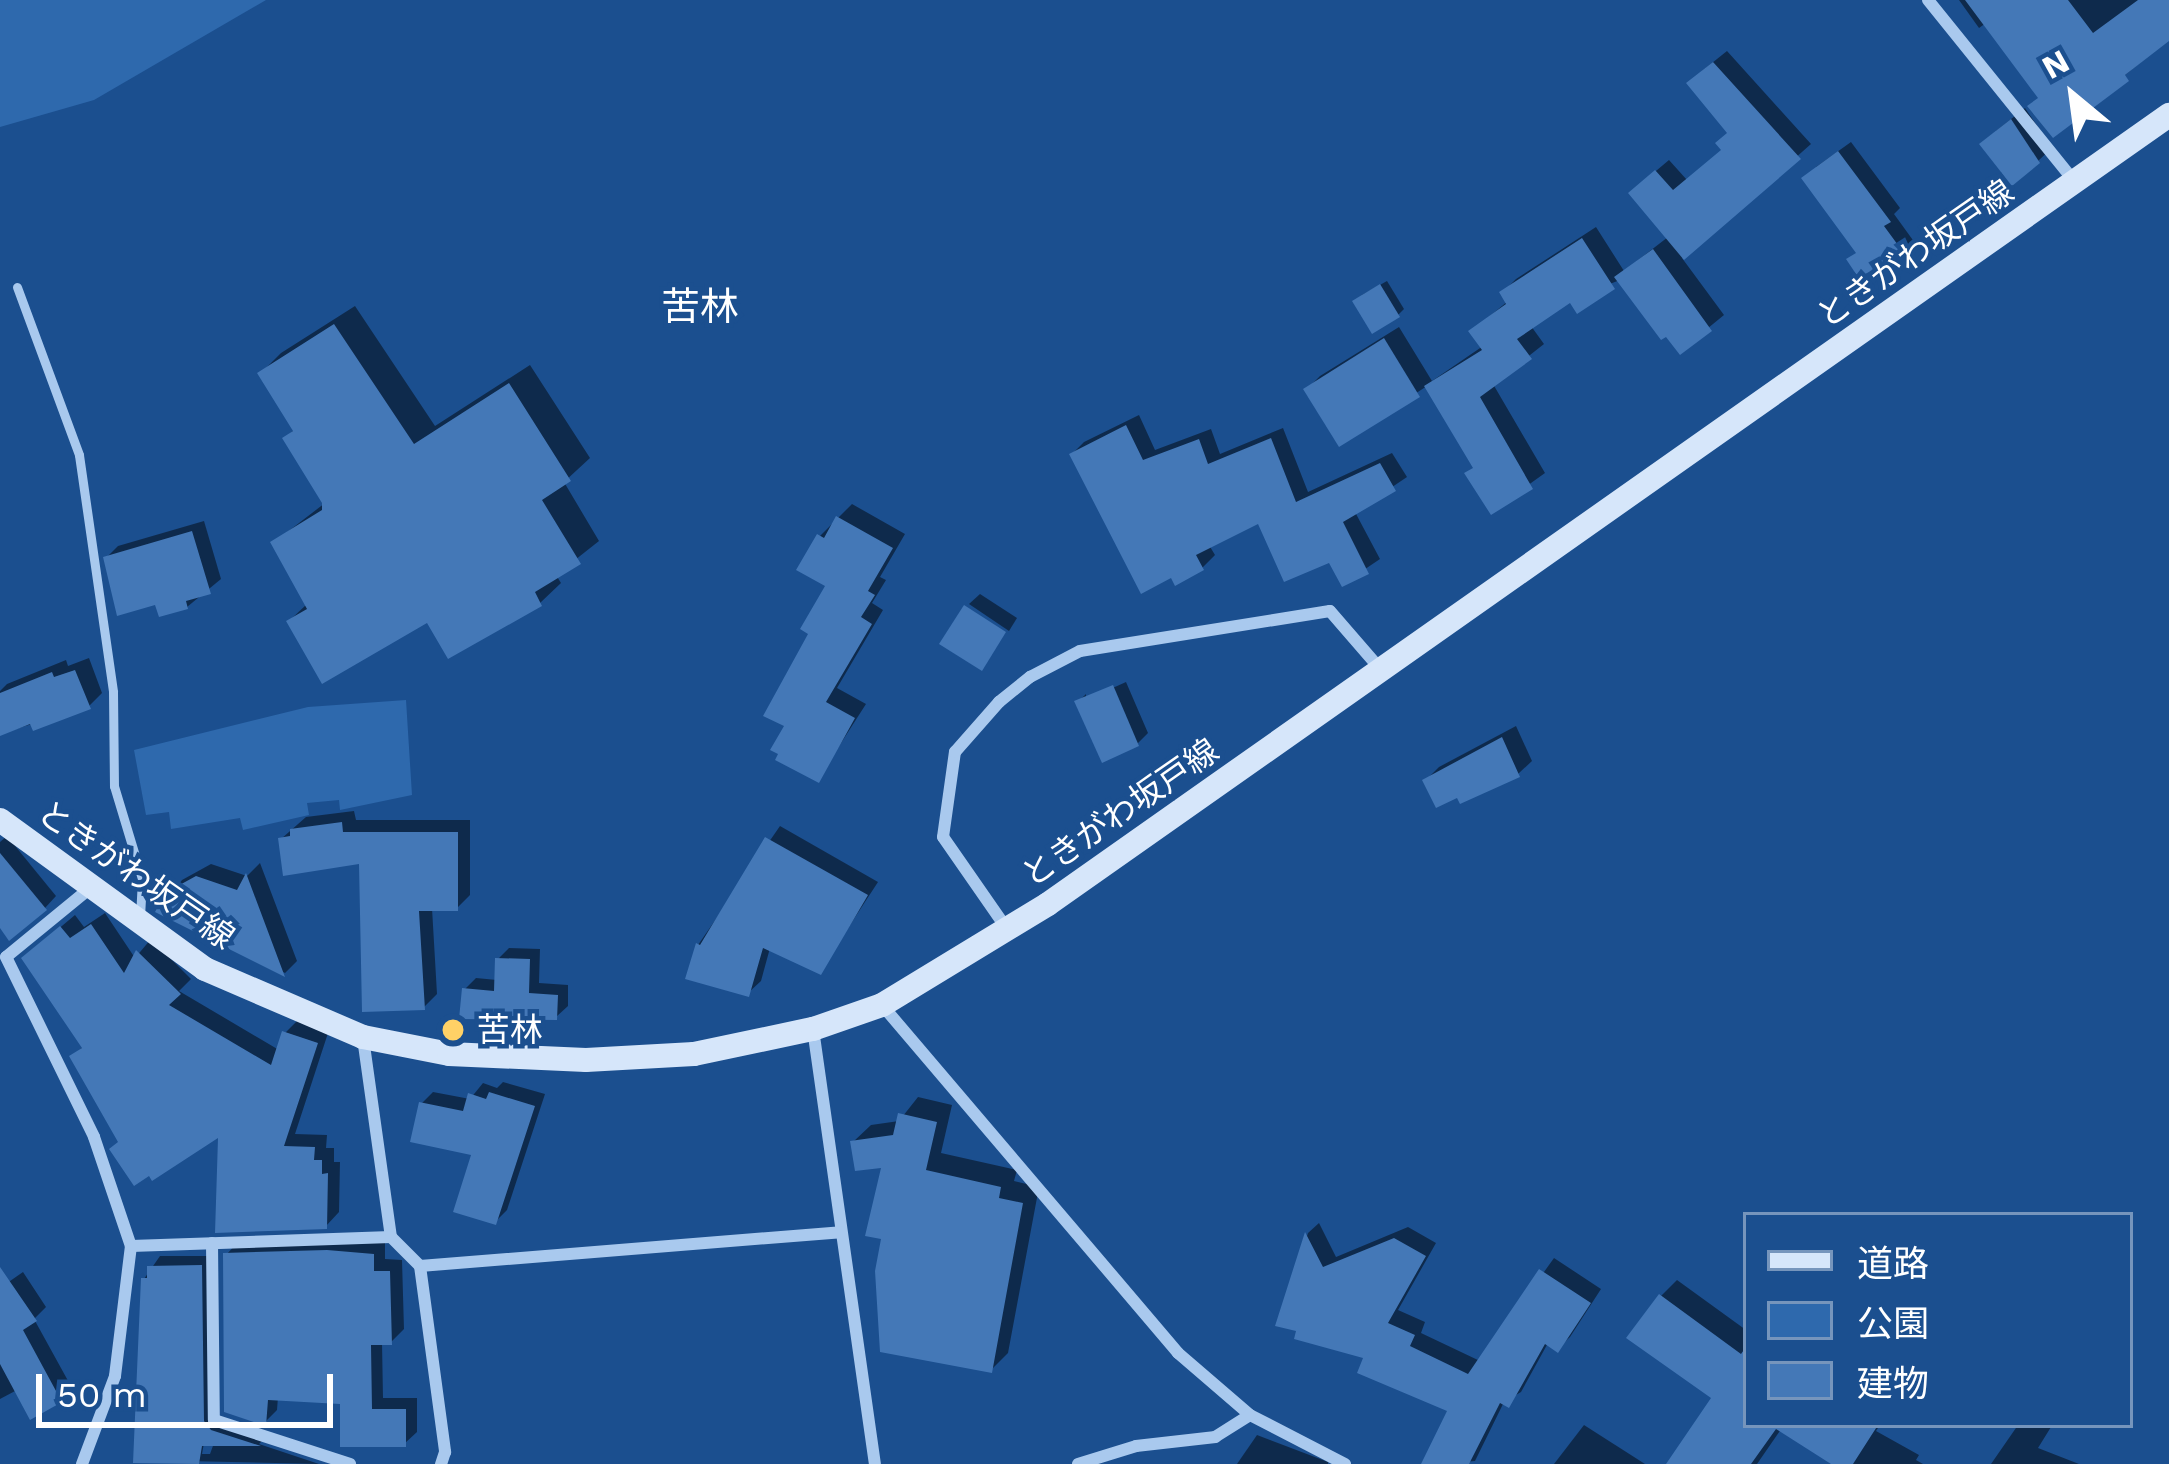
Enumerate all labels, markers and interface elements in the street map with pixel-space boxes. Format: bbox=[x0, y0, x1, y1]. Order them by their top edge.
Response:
north arrow bbox=[2013, 36, 2133, 156]
text: N bbox=[2035, 41, 2075, 87]
street label: ときがわ坂戸線 bbox=[1809, 172, 2021, 336]
district label: 苦林 bbox=[661, 284, 739, 330]
street label: ときがわ坂戸線 bbox=[1014, 731, 1226, 895]
street label: ときがわ坂戸線 bbox=[30, 793, 242, 957]
place label: 苦林 bbox=[477, 1010, 543, 1050]
marker: 苦林 bbox=[440, 1017, 466, 1043]
legend bbox=[1743, 1212, 2133, 1428]
text: 道路 bbox=[1857, 1243, 1929, 1285]
text: 公園 bbox=[1857, 1303, 1929, 1345]
scale bar bbox=[42, 1350, 339, 1424]
text: 建物 bbox=[1857, 1363, 1929, 1405]
text: 50 m bbox=[57, 1374, 147, 1416]

